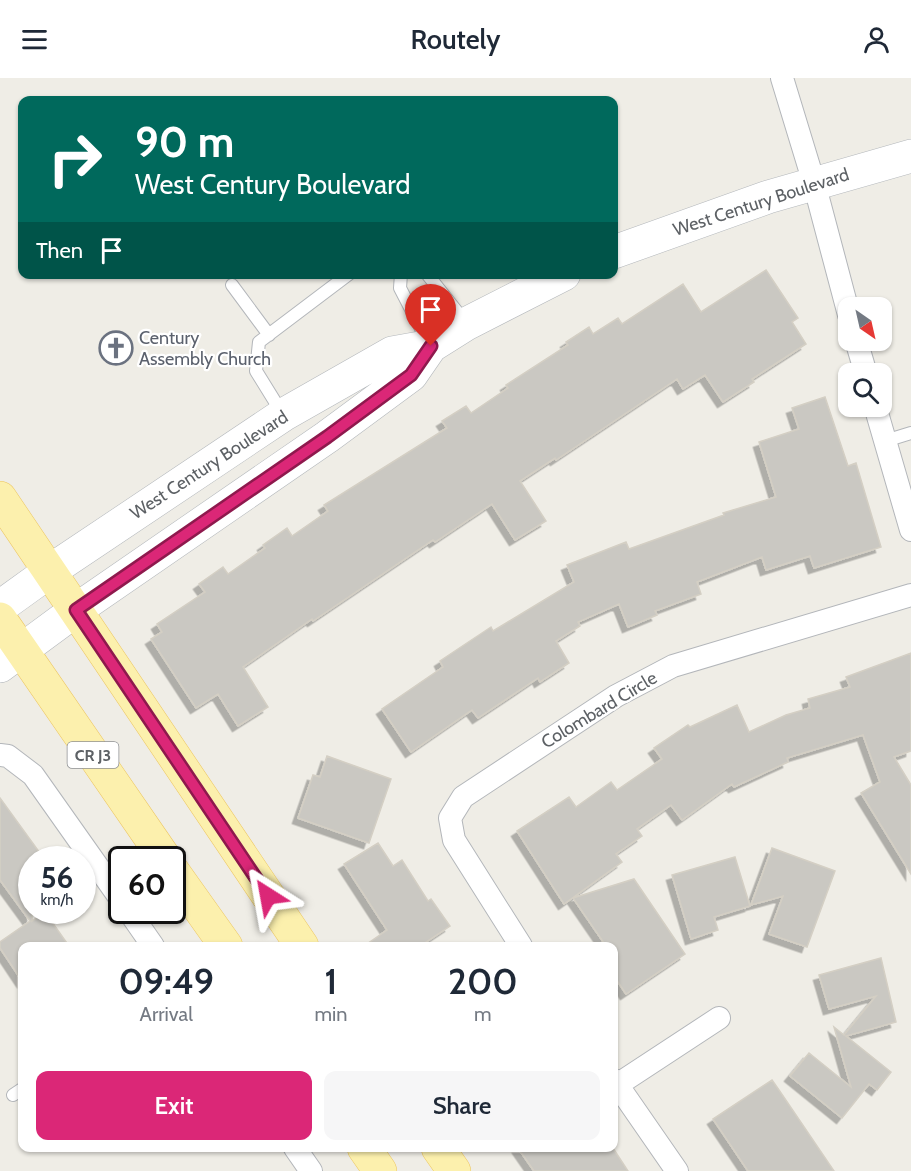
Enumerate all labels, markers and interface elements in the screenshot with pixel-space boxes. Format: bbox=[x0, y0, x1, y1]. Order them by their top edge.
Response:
icon: menu bbox=[18, 23, 51, 56]
text: Routely bbox=[411, 23, 500, 56]
icon: person bbox=[860, 23, 893, 56]
text: 90 m bbox=[135, 116, 234, 168]
icon: right bbox=[36, 120, 114, 198]
street label: West Century Boulevard bbox=[670, 163, 852, 241]
text: West Century Boulevard bbox=[135, 168, 410, 201]
icon: arrive bbox=[95, 234, 128, 267]
text: Then bbox=[36, 237, 83, 264]
pin bbox=[405, 284, 456, 346]
icon: arrive bbox=[414, 293, 447, 326]
north arrow bbox=[838, 297, 892, 351]
map controls bbox=[838, 297, 892, 417]
place label: Century Assembly Church bbox=[139, 327, 271, 370]
church icon: Century Assembly Church bbox=[98, 330, 134, 366]
button: search bbox=[838, 363, 892, 417]
street label: West Century Boulevard bbox=[126, 406, 292, 524]
street label: Colombard Circle bbox=[537, 667, 661, 753]
road number: CR J3 bbox=[68, 742, 118, 768]
speed limit sign: 60 bbox=[108, 846, 186, 924]
text: 56 bbox=[41, 859, 73, 896]
position arrow bbox=[236, 864, 300, 928]
text: km/h bbox=[41, 891, 73, 909]
text: 09:49 bbox=[118, 959, 214, 1003]
text: 1 bbox=[325, 959, 337, 1003]
text: 200 bbox=[448, 959, 518, 1003]
text: Arrival bbox=[140, 1002, 193, 1026]
text: min bbox=[314, 1002, 347, 1026]
text: m bbox=[474, 1002, 491, 1026]
button: Exit bbox=[36, 1071, 312, 1140]
button: Share bbox=[324, 1071, 600, 1140]

